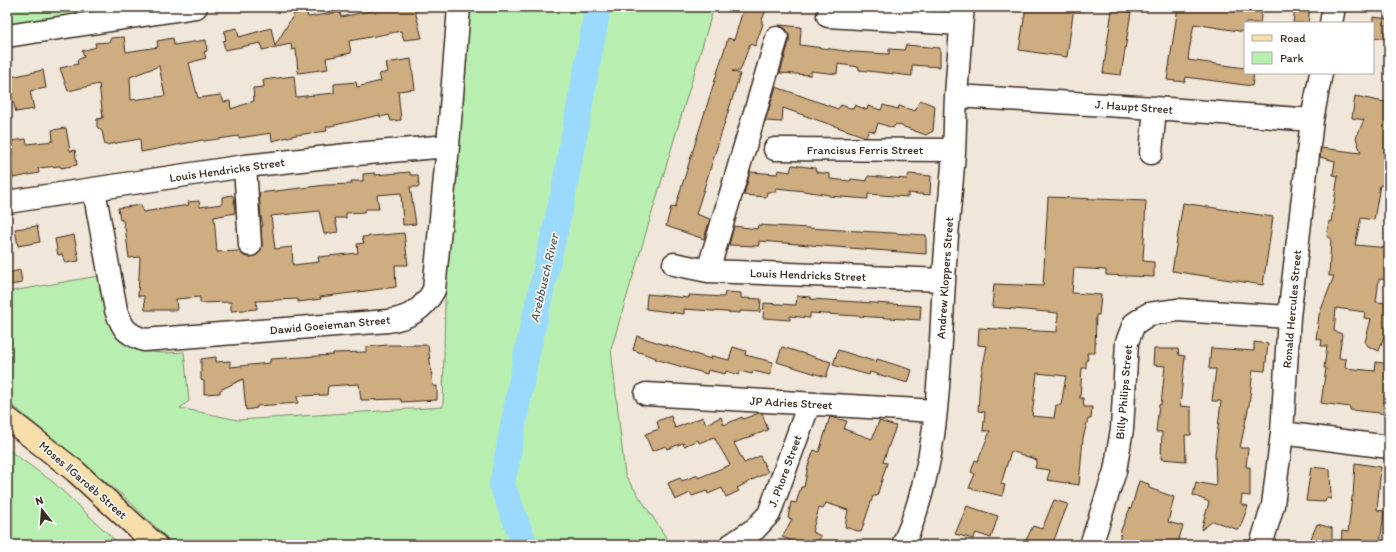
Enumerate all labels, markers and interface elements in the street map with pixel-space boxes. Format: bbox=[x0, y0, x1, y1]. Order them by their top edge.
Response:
legend bbox=[1244, 22, 1374, 74]
text: Road bbox=[1280, 31, 1306, 45]
text: Park bbox=[1280, 51, 1304, 65]
street label: J. Haupt Street bbox=[1095, 97, 1174, 117]
street label: Francisus Ferris Street bbox=[807, 143, 924, 157]
street label: Louis Hendricks Street bbox=[168, 155, 286, 185]
street label: Andrew Kloppers Street bbox=[934, 216, 956, 339]
water label: Arebbusch River bbox=[527, 230, 562, 324]
street label: Ronald Hercules Street bbox=[1280, 249, 1304, 369]
street label: Louis Hendricks Street bbox=[750, 266, 867, 284]
street label: Dawid Goeieman Street bbox=[269, 313, 391, 337]
street label: Billy Philips Street bbox=[1113, 344, 1135, 440]
street label: JP Adries Street bbox=[749, 394, 833, 412]
street label: J. Phore Street bbox=[765, 432, 805, 509]
street label: Moses ǁGaroëb Street bbox=[36, 438, 130, 522]
north arrow bbox=[22, 490, 62, 530]
text: N bbox=[34, 494, 45, 508]

